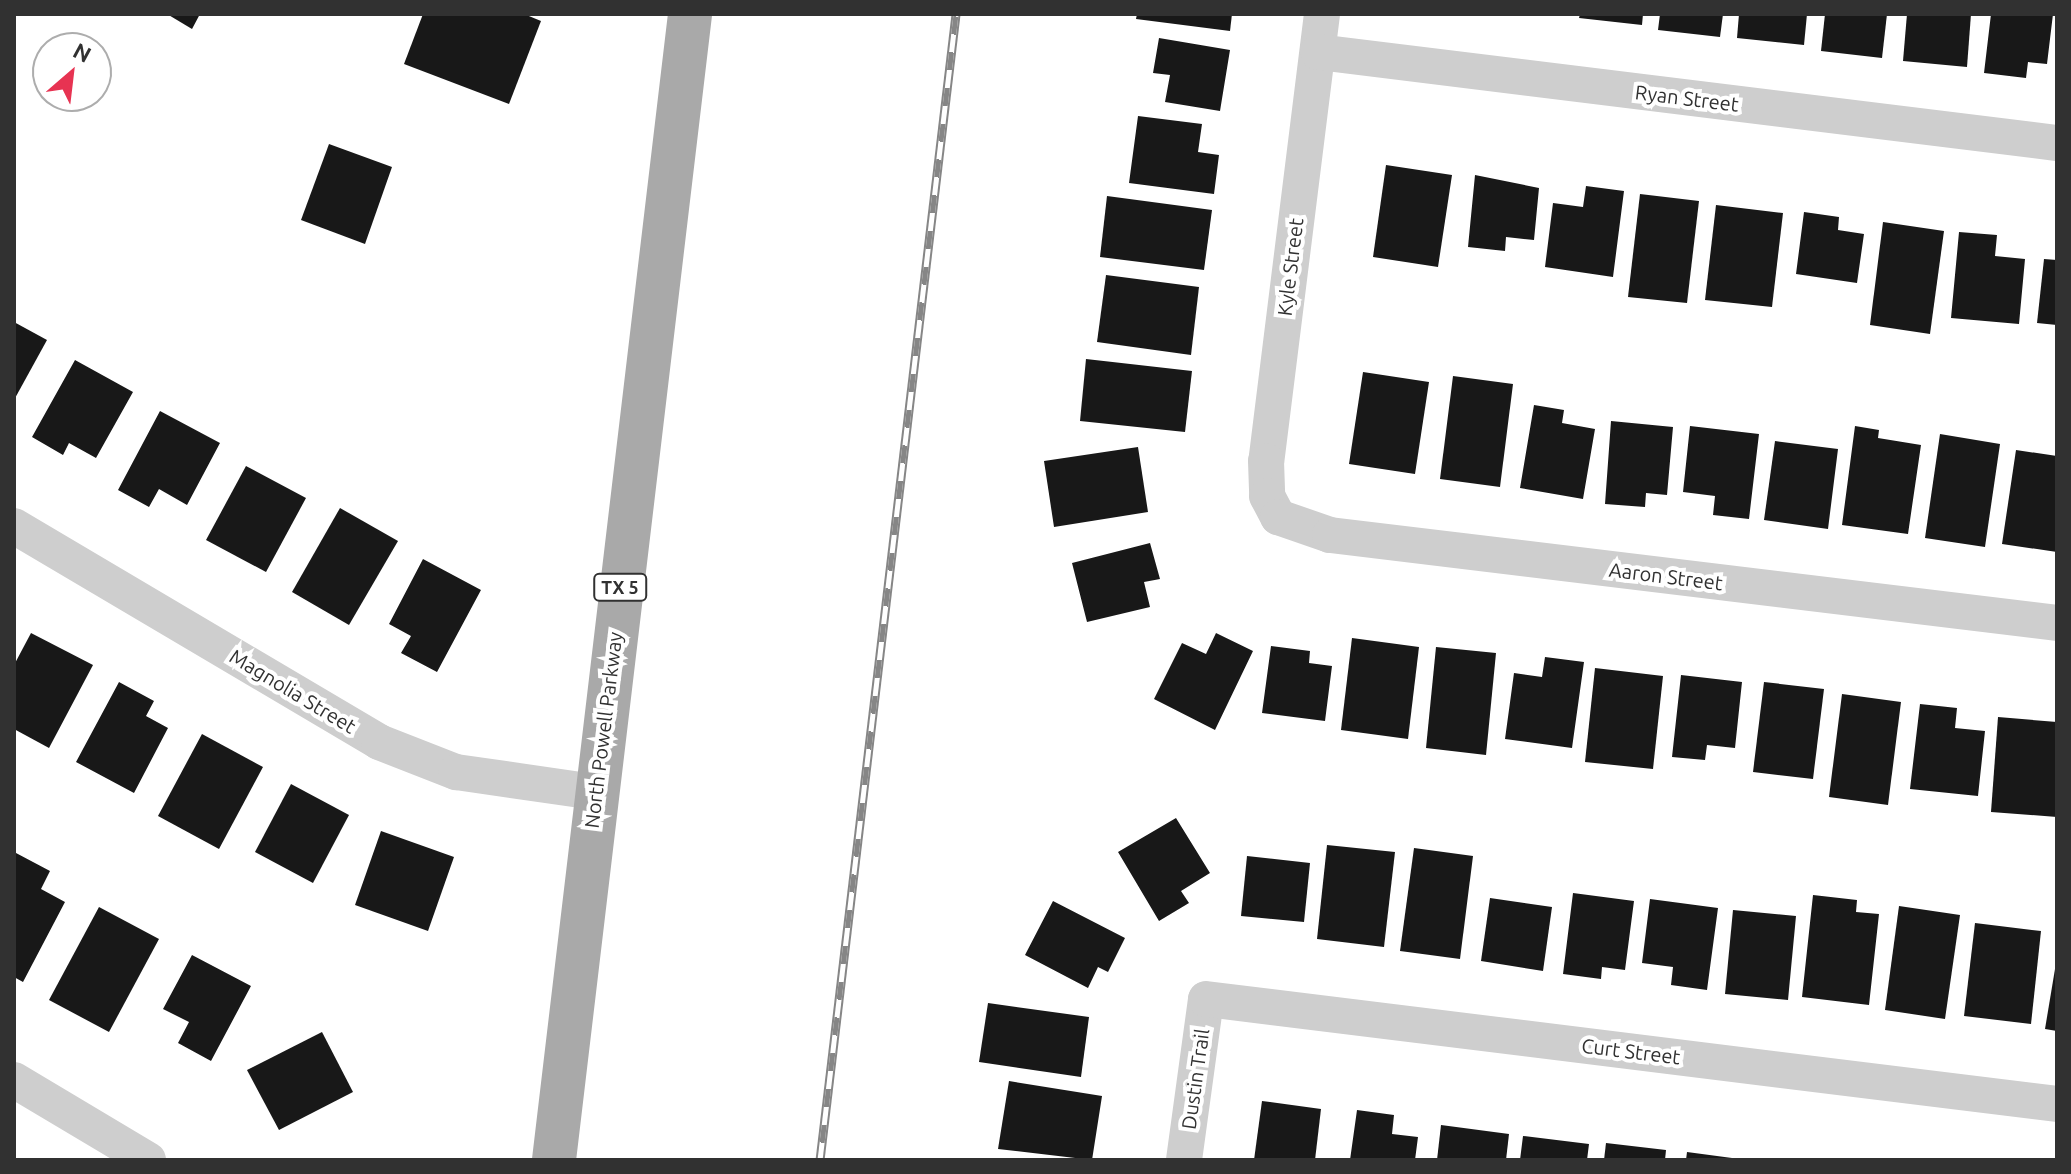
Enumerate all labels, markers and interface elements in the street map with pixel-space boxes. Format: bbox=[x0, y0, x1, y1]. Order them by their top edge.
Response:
north arrow bbox=[32, 32, 112, 112]
text: N bbox=[69, 37, 96, 67]
street label: Ryan Street bbox=[1634, 80, 1740, 116]
street label: Kyle Street bbox=[1272, 217, 1308, 317]
street label: Aaron Street bbox=[1608, 557, 1724, 595]
road number: TX 5 bbox=[592, 573, 648, 601]
street label: North Powell Parkway bbox=[579, 630, 627, 830]
street label: Magnolia Street bbox=[225, 644, 361, 738]
street label: Dustin Trail bbox=[1176, 1027, 1214, 1131]
street label: Curt Street bbox=[1580, 1033, 1682, 1069]

